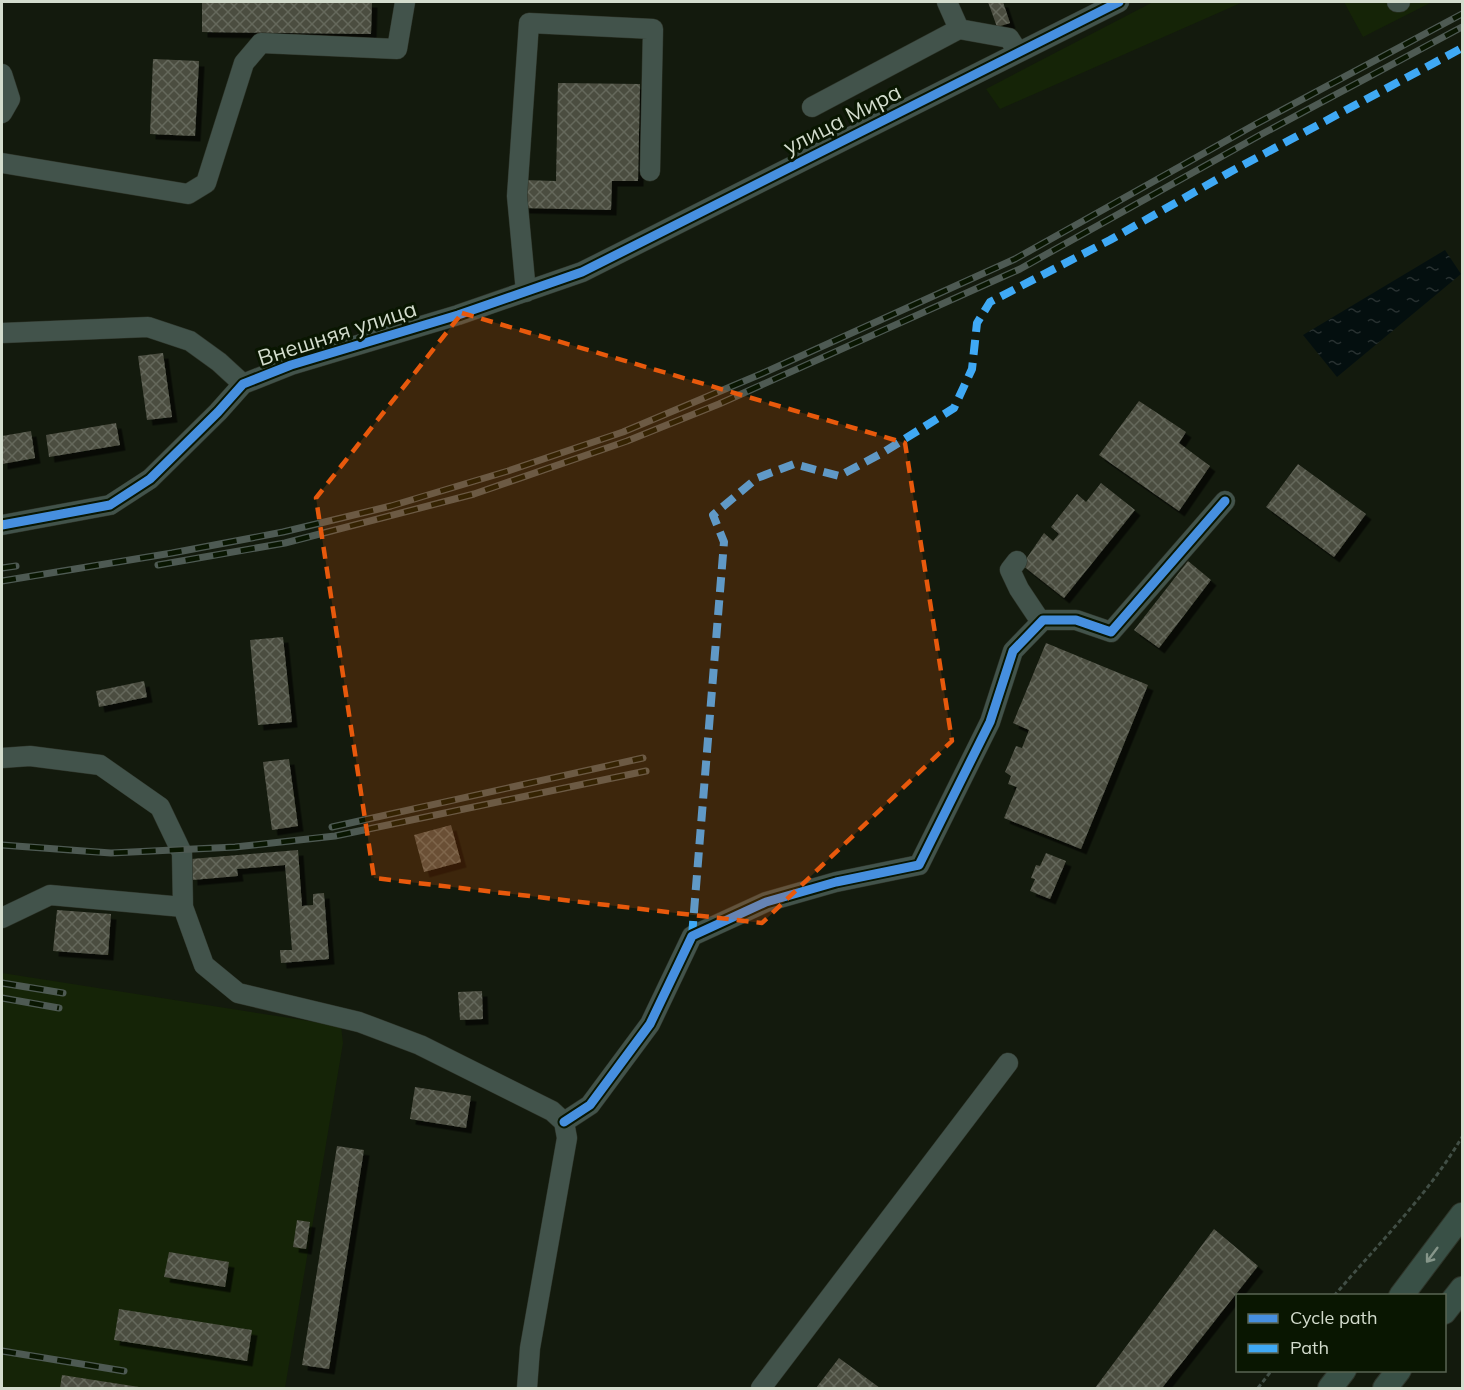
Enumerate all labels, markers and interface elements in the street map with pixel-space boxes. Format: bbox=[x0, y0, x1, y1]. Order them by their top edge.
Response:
street label: улица Мира bbox=[778, 77, 906, 161]
street label: Внешняя улица bbox=[254, 294, 420, 372]
one-way arrow bbox=[1425, 1247, 1438, 1263]
legend bbox=[1236, 1294, 1446, 1372]
text: Cycle path bbox=[1290, 1306, 1377, 1329]
text: Path bbox=[1290, 1336, 1329, 1359]

